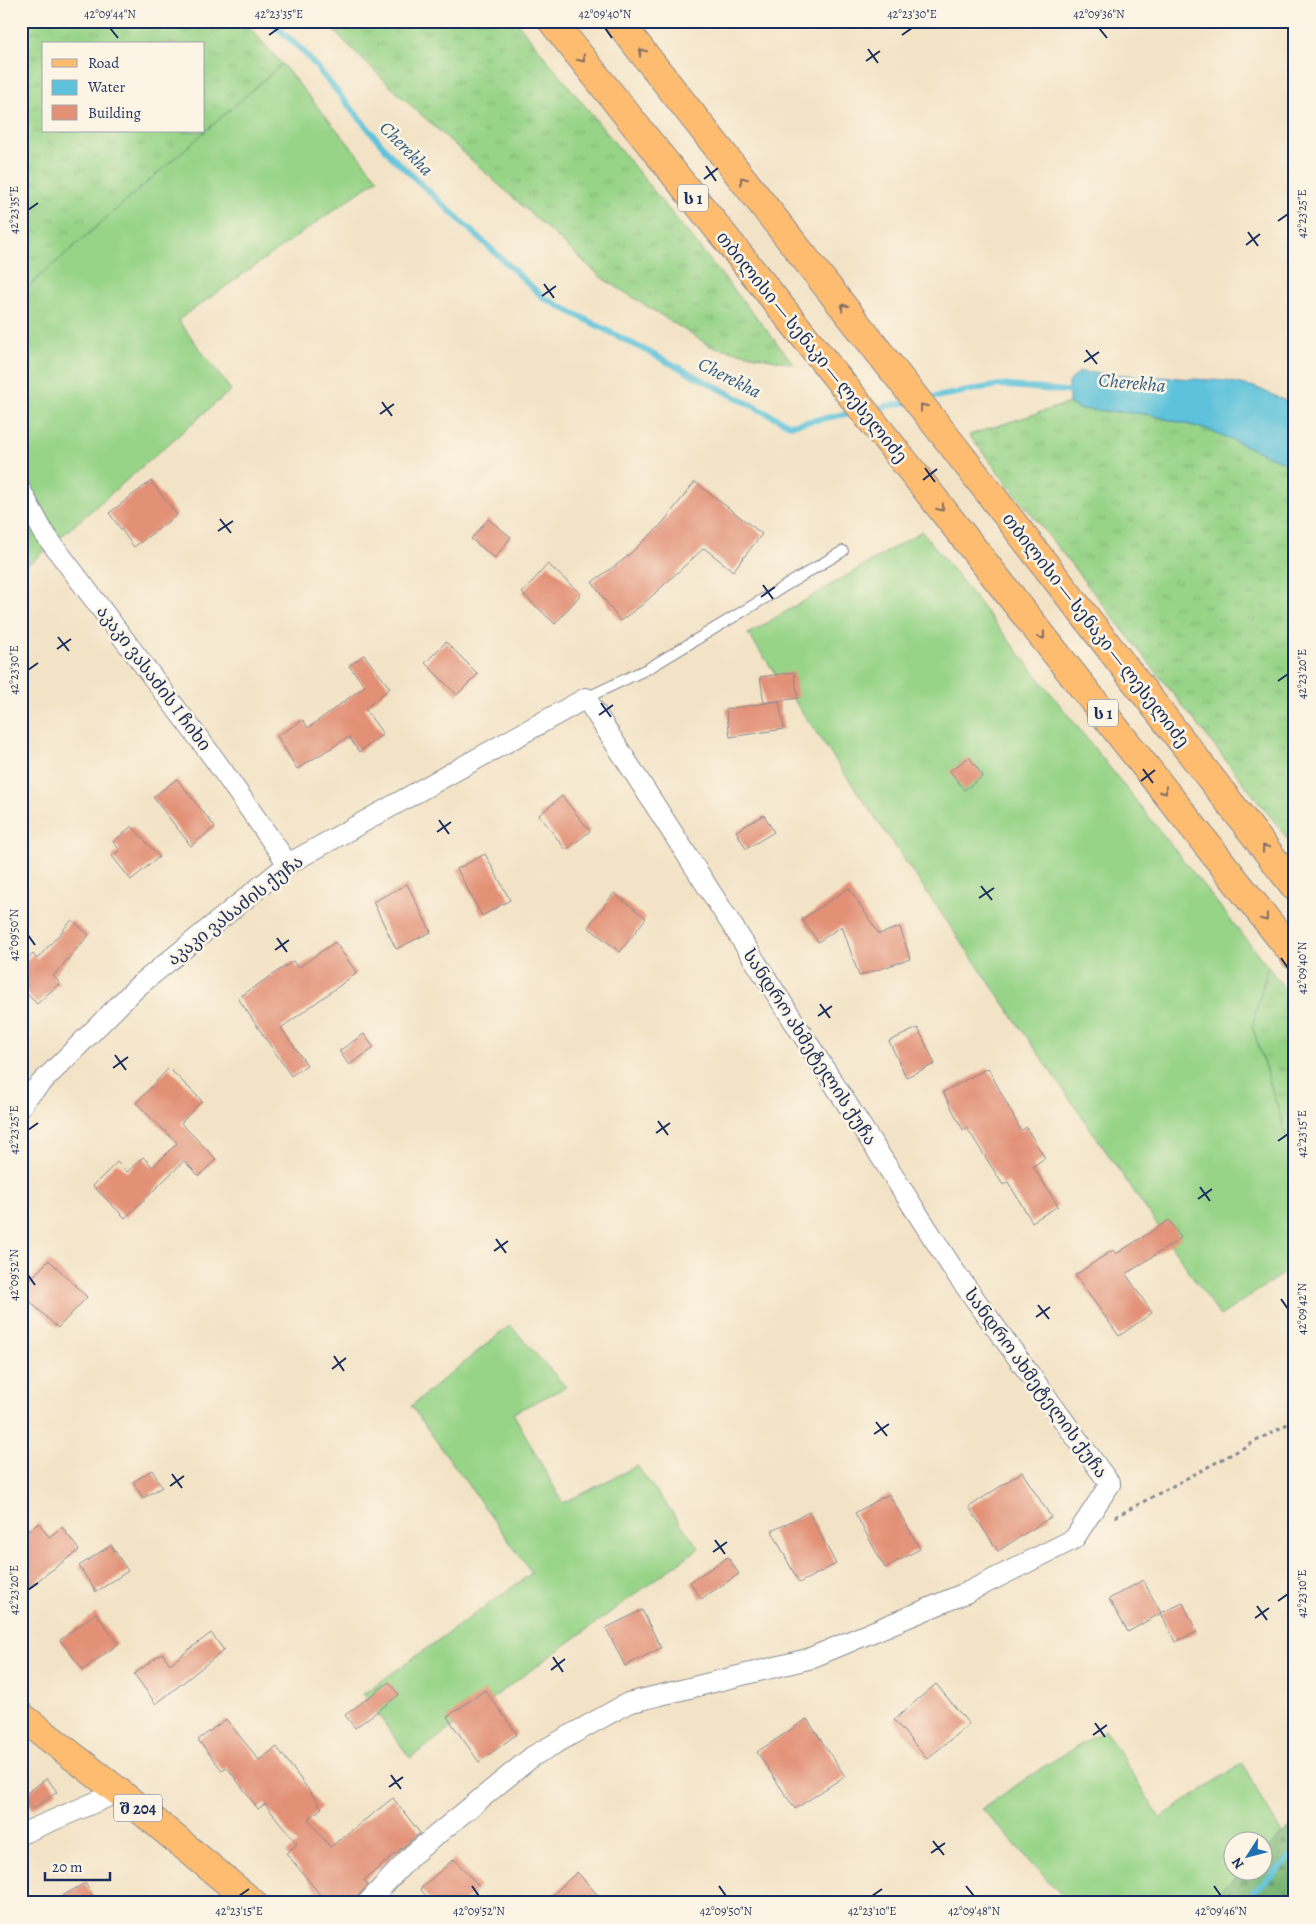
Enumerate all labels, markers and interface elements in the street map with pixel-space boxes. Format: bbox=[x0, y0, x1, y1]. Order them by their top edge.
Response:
text: 42°09'44"N bbox=[84, 6, 136, 22]
text: 42°23'35"E bbox=[255, 6, 303, 22]
text: 42°09'40"N bbox=[579, 6, 632, 22]
text: 42°23'30"E bbox=[887, 6, 937, 22]
text: 42°09'36"N bbox=[1073, 6, 1125, 22]
legend bbox=[42, 42, 205, 132]
one-way arrow bbox=[640, 49, 648, 58]
text: Road bbox=[88, 53, 120, 73]
one-way arrow bbox=[577, 54, 586, 63]
text: Water bbox=[87, 77, 125, 97]
text: Building bbox=[88, 103, 141, 123]
water label: Cherekha bbox=[374, 115, 439, 182]
one-way arrow bbox=[740, 176, 749, 186]
road number: ს 1 bbox=[678, 184, 708, 212]
text: 42°23'35"E bbox=[6, 186, 22, 234]
text: 42°23'25"E bbox=[1294, 189, 1310, 239]
street label: თბილისი — სენაკი — ლესელიძე bbox=[711, 226, 913, 468]
one-way arrow bbox=[841, 304, 849, 313]
water label: Cherekha bbox=[694, 351, 766, 405]
water label: Cherekha bbox=[1097, 367, 1167, 399]
one-way arrow bbox=[920, 404, 928, 413]
one-way arrow bbox=[935, 502, 944, 512]
street label: თბილისი — სენაკი — ლესელიძე bbox=[997, 508, 1195, 752]
street label: აკაკი ვასაძის I ჩიხი bbox=[91, 600, 217, 756]
one-way arrow bbox=[1036, 630, 1044, 639]
text: 42°23'30"E bbox=[6, 645, 22, 695]
text: 42°23'20"E bbox=[1294, 649, 1310, 699]
road number: ს 1 bbox=[1088, 700, 1118, 726]
one-way arrow bbox=[1159, 785, 1167, 794]
one-way arrow bbox=[1262, 844, 1271, 854]
street label: აკაკი ვასაძის ქუჩა bbox=[162, 849, 308, 971]
text: 42°09'50"N bbox=[6, 908, 22, 961]
one-way arrow bbox=[1259, 912, 1267, 921]
text: 42°09'40"N bbox=[1294, 941, 1310, 994]
street label: სანდრო ახმეტელის ქუჩა bbox=[737, 944, 883, 1150]
text: 42°23'25"E bbox=[6, 1105, 22, 1155]
text: 42°23'15"E bbox=[1294, 1110, 1310, 1158]
text: 42°09'52"N bbox=[6, 1249, 22, 1301]
street label: სანდრო ახმეტელის ქუჩა bbox=[959, 1283, 1113, 1483]
text: 42°09'42"N bbox=[1294, 1283, 1310, 1335]
text: 42°23'20"E bbox=[6, 1565, 22, 1615]
text: 42°23'10"E bbox=[1294, 1570, 1310, 1618]
road number: შ 204 bbox=[114, 1795, 162, 1822]
north arrow bbox=[1224, 1832, 1274, 1882]
scale bar bbox=[45, 1849, 110, 1881]
text: N bbox=[1227, 1854, 1249, 1873]
text: 20 m bbox=[52, 1857, 83, 1877]
text: 42°23'15"E bbox=[215, 1903, 263, 1919]
text: 42°09'52"N bbox=[453, 1903, 505, 1919]
text: 42°09'50"N bbox=[700, 1903, 753, 1919]
text: 42°23'10"E bbox=[848, 1903, 896, 1919]
text: 42°09'48"N bbox=[948, 1903, 1000, 1919]
text: 42°09'46"N bbox=[1195, 1903, 1247, 1919]

